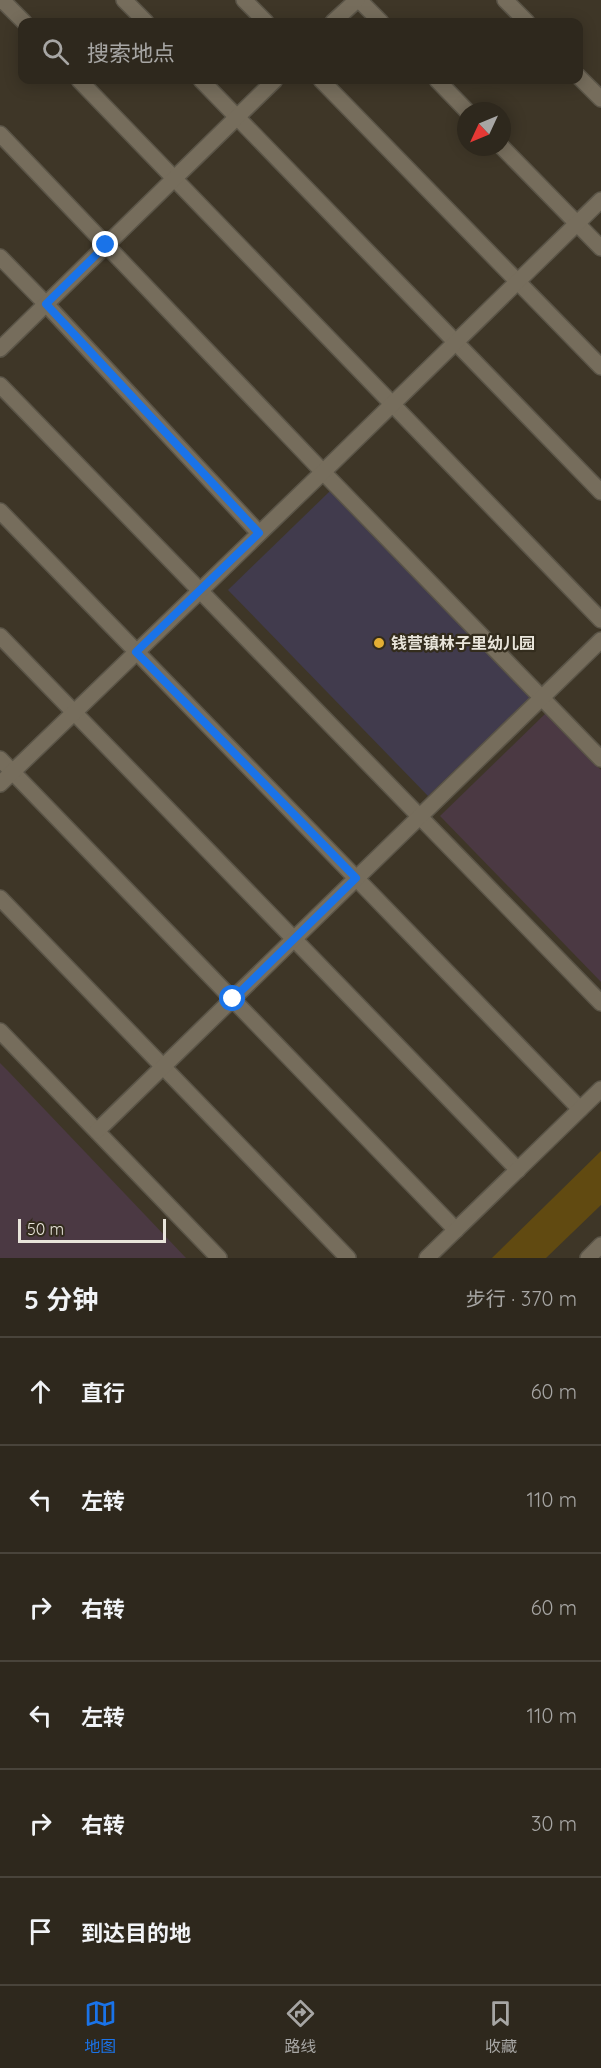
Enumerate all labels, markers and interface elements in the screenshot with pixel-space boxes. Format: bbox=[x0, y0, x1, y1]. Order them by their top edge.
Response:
search box bbox=[18, 18, 583, 84]
icon: search bbox=[39, 35, 72, 68]
text: 搜索地点 bbox=[87, 39, 175, 67]
north arrow bbox=[457, 102, 511, 156]
route end bbox=[92, 231, 118, 257]
place label: 钱营镇林子里幼儿园 bbox=[391, 633, 535, 653]
marker: 钱营镇林子里幼儿园 bbox=[372, 636, 386, 650]
route start bbox=[219, 985, 245, 1011]
scale bar bbox=[18, 1216, 166, 1244]
text: 50 m bbox=[27, 1219, 64, 1239]
text: 5 分钟 bbox=[24, 1283, 98, 1316]
text: 步行 · 370 m bbox=[466, 1286, 577, 1311]
icon: ahead bbox=[24, 1375, 57, 1408]
text: 直行 bbox=[81, 1379, 125, 1407]
text: 60 m bbox=[531, 1379, 577, 1404]
icon: left bbox=[24, 1483, 57, 1516]
text: 左转 bbox=[81, 1487, 125, 1515]
text: 110 m bbox=[527, 1487, 577, 1512]
icon: right bbox=[24, 1591, 57, 1624]
text: 右转 bbox=[81, 1595, 125, 1623]
text: 60 m bbox=[531, 1595, 577, 1620]
icon: left bbox=[24, 1699, 57, 1732]
text: 左转 bbox=[81, 1703, 125, 1731]
text: 110 m bbox=[527, 1703, 577, 1728]
icon: right bbox=[24, 1807, 57, 1840]
text: 右转 bbox=[81, 1811, 125, 1839]
text: 30 m bbox=[531, 1811, 577, 1836]
icon: arrive bbox=[24, 1915, 57, 1948]
text: 到达目的地 bbox=[81, 1919, 191, 1947]
tab: 地图 bbox=[84, 1997, 117, 2057]
tab: 路线 bbox=[284, 1997, 317, 2057]
tab: 收藏 bbox=[484, 1997, 517, 2057]

